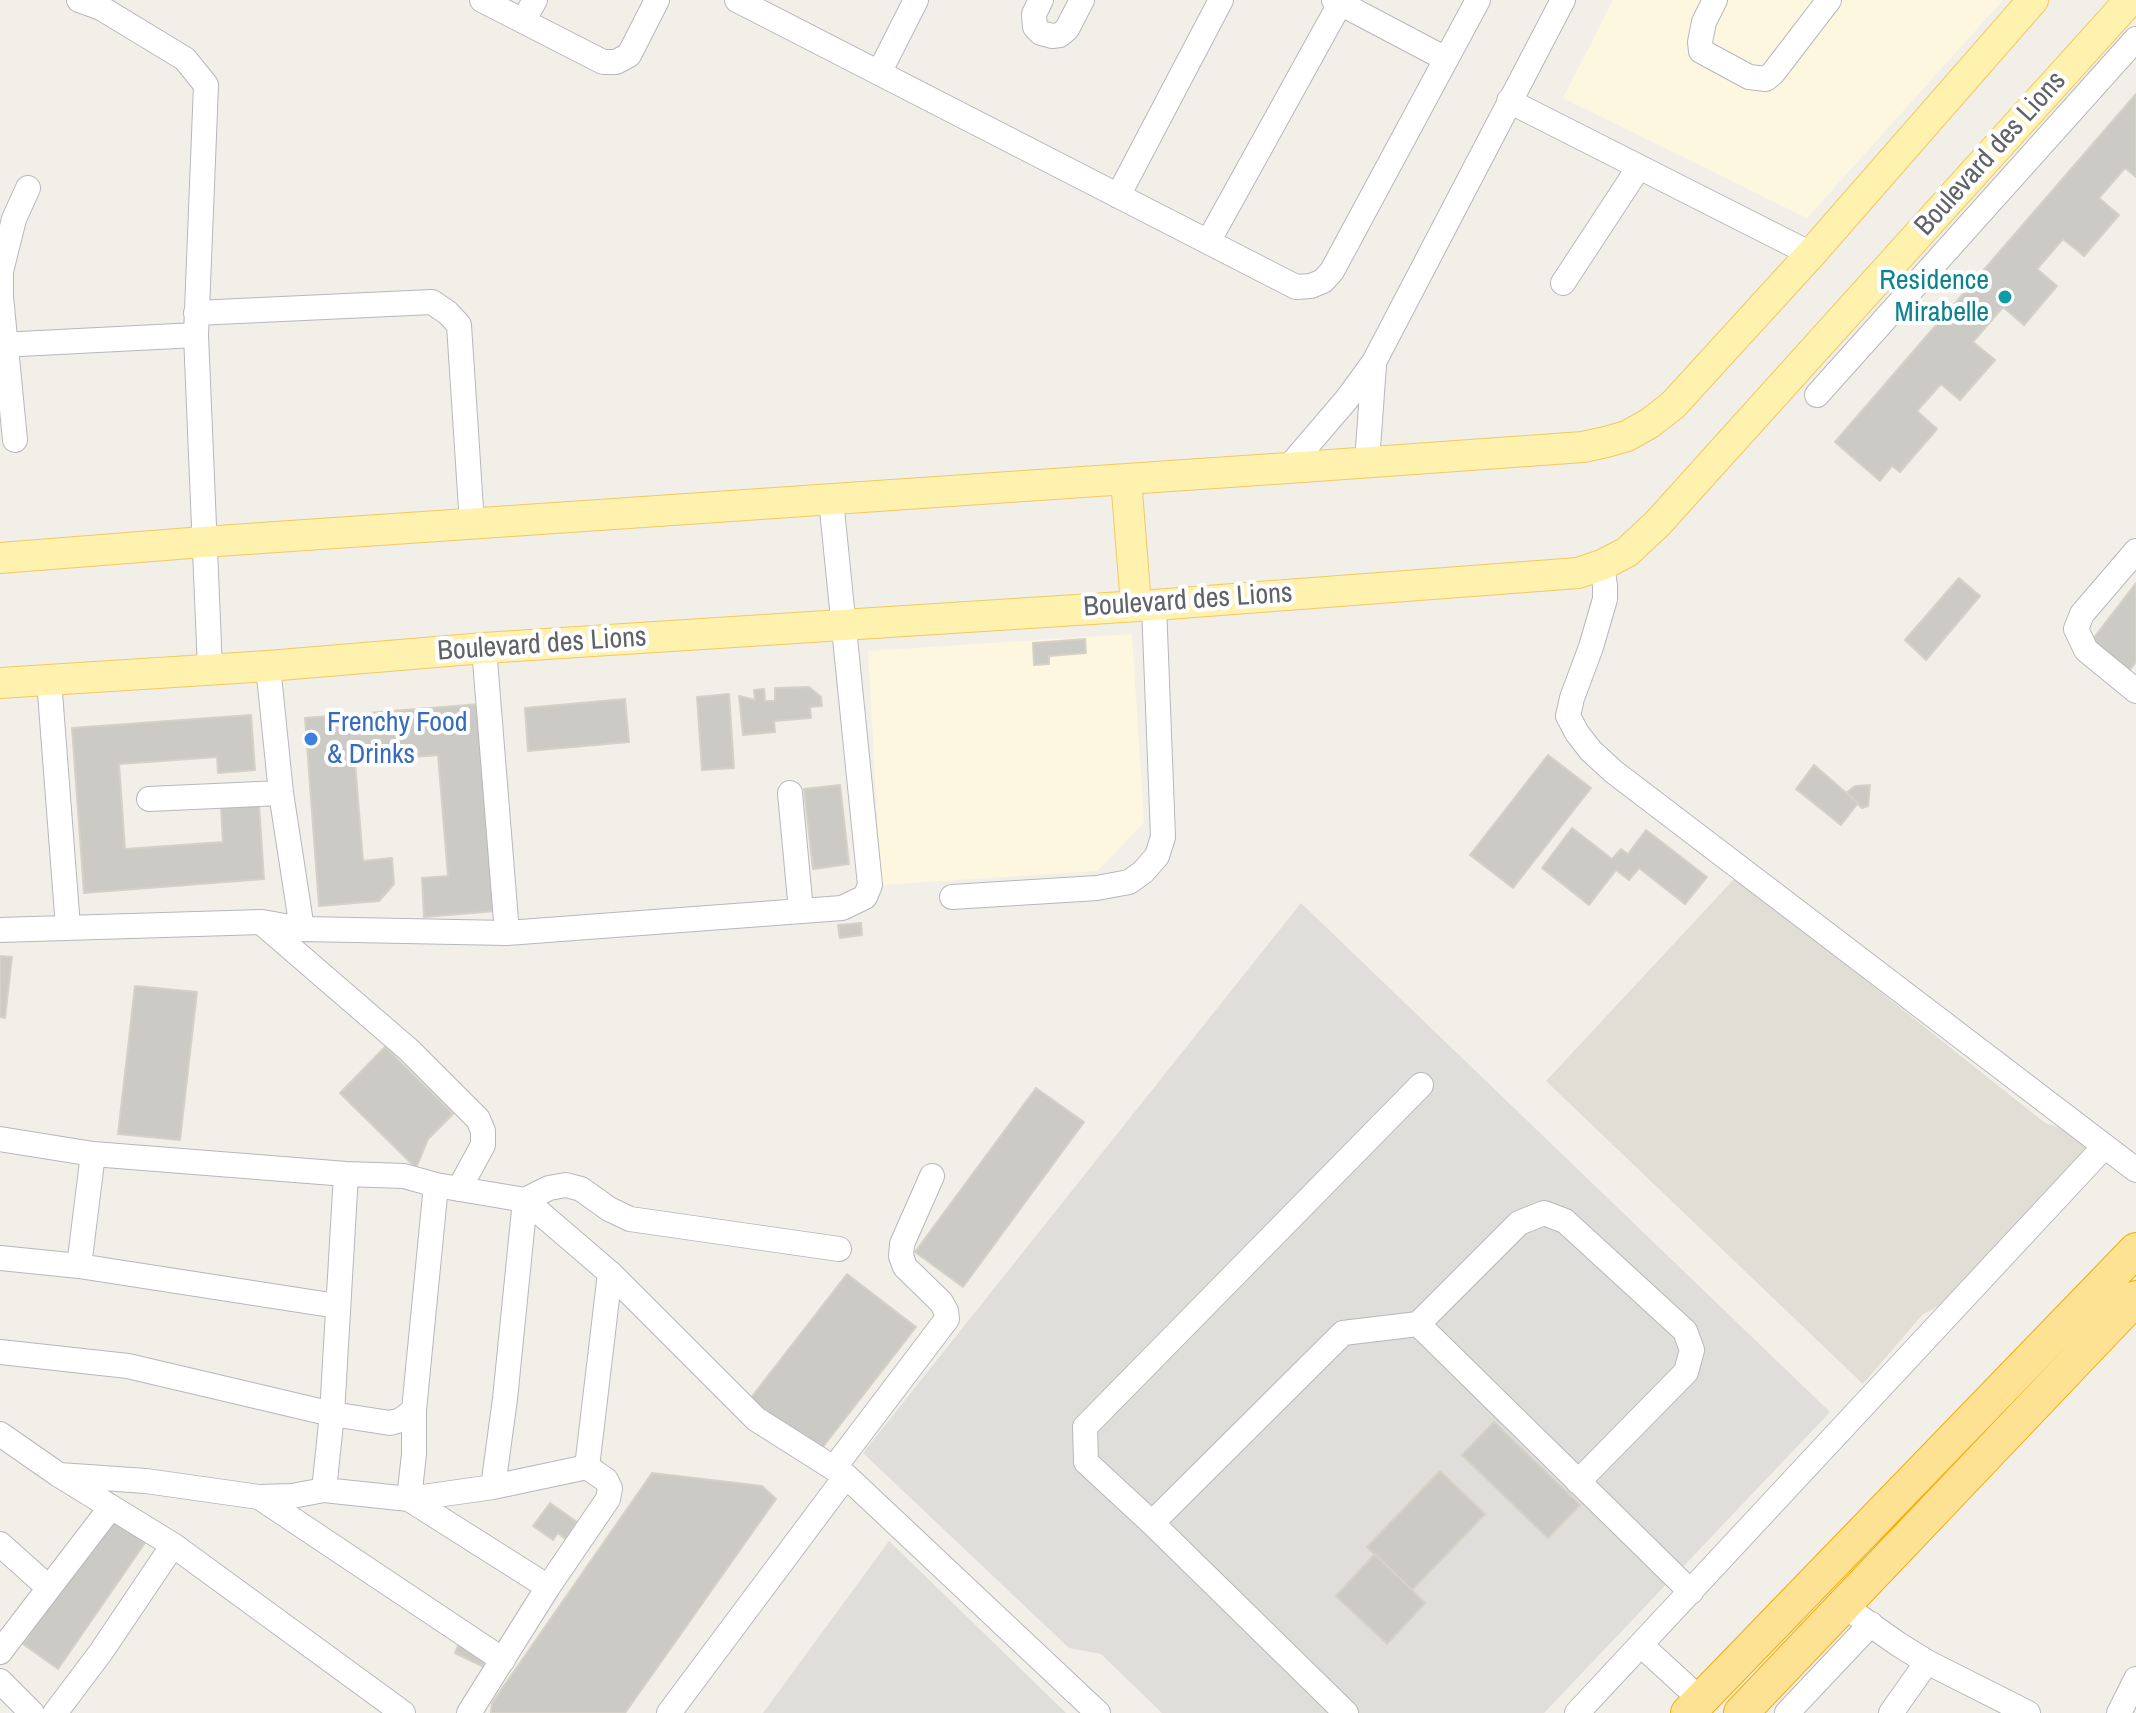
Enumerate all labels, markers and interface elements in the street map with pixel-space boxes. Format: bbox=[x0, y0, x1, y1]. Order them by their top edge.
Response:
street label: Boulevard des Lions bbox=[1908, 65, 2074, 243]
place label: Residence Mirabelle bbox=[1879, 264, 1989, 330]
marker: Residence Mirabelle bbox=[1996, 288, 2014, 306]
street label: Boulevard des Lions bbox=[1082, 577, 1294, 625]
street label: Boulevard des Lions bbox=[436, 621, 648, 669]
place label: Frenchy Food & Drinks bbox=[327, 706, 468, 772]
marker: Frenchy Food & Drinks bbox=[302, 730, 320, 748]

